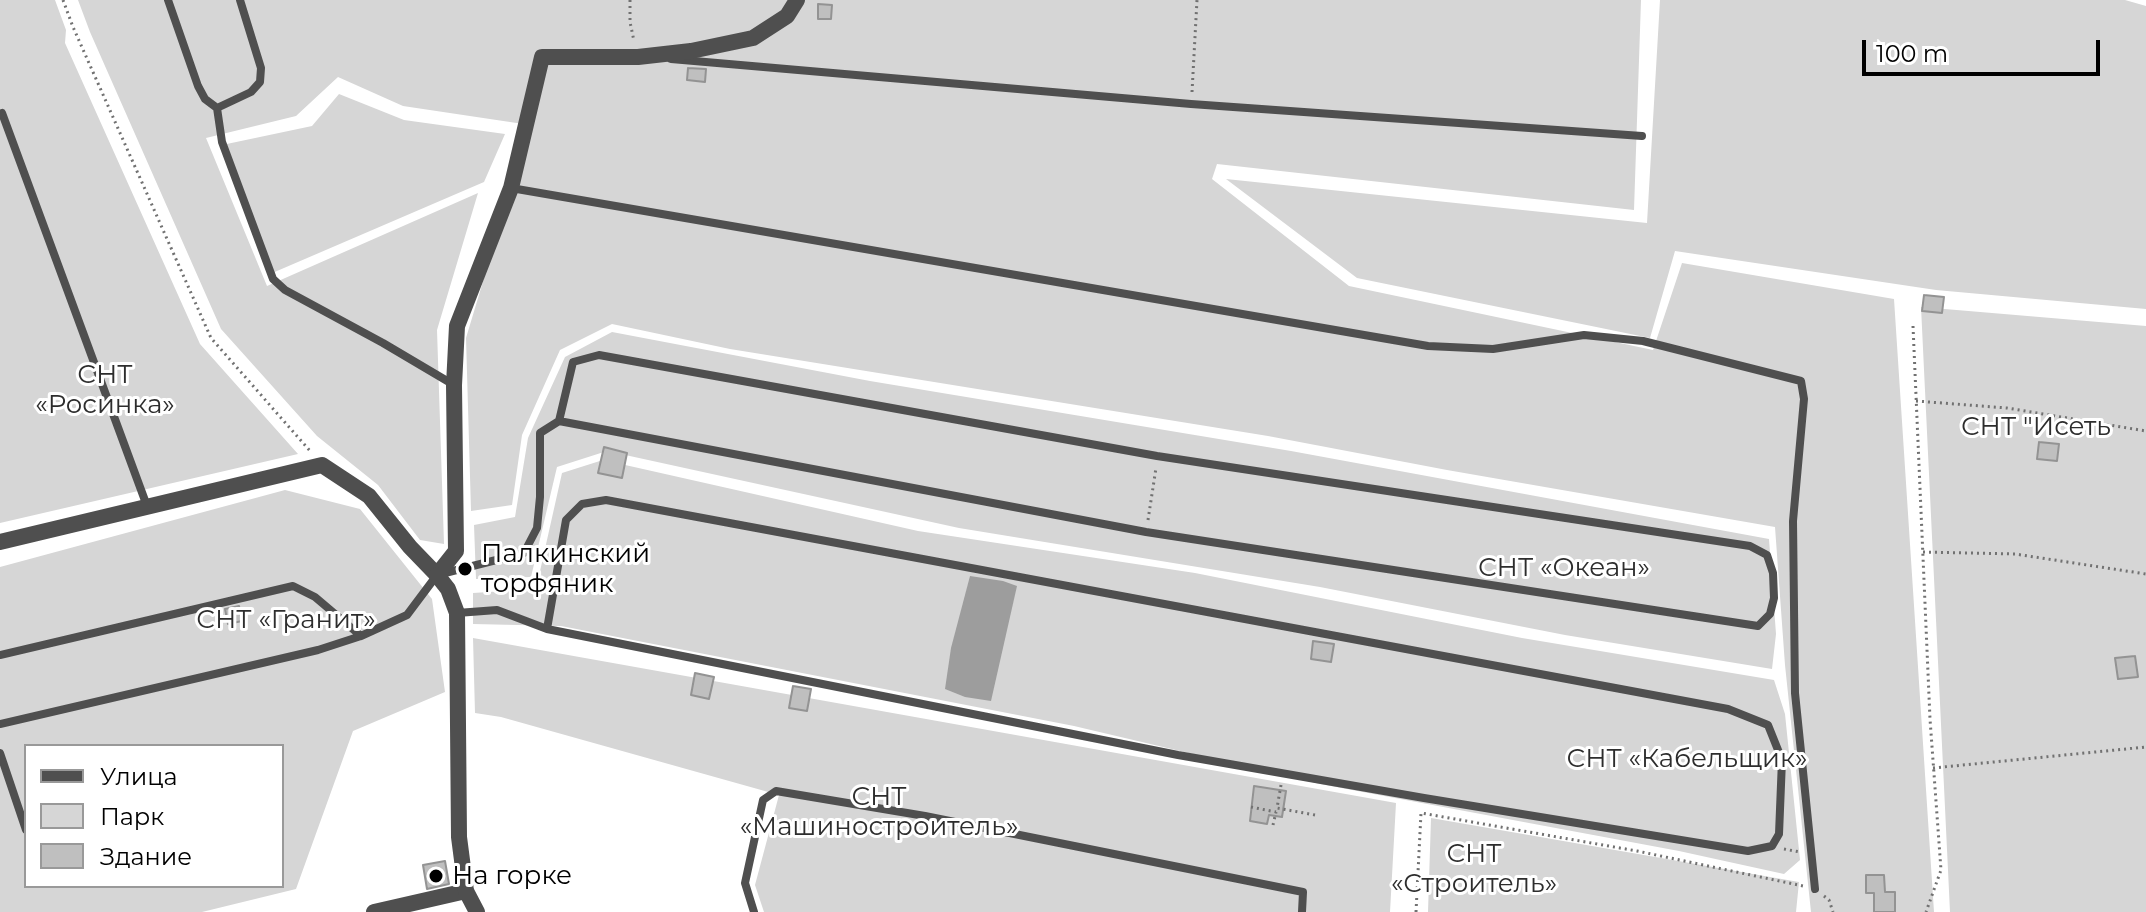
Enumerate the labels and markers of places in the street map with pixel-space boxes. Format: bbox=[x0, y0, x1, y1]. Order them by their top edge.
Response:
place label: Палкинский торфяник bbox=[481, 538, 650, 600]
marker: Палкинский торфяник bbox=[456, 560, 474, 578]
place label: На горке bbox=[452, 860, 572, 892]
marker: На горке bbox=[427, 867, 445, 885]

